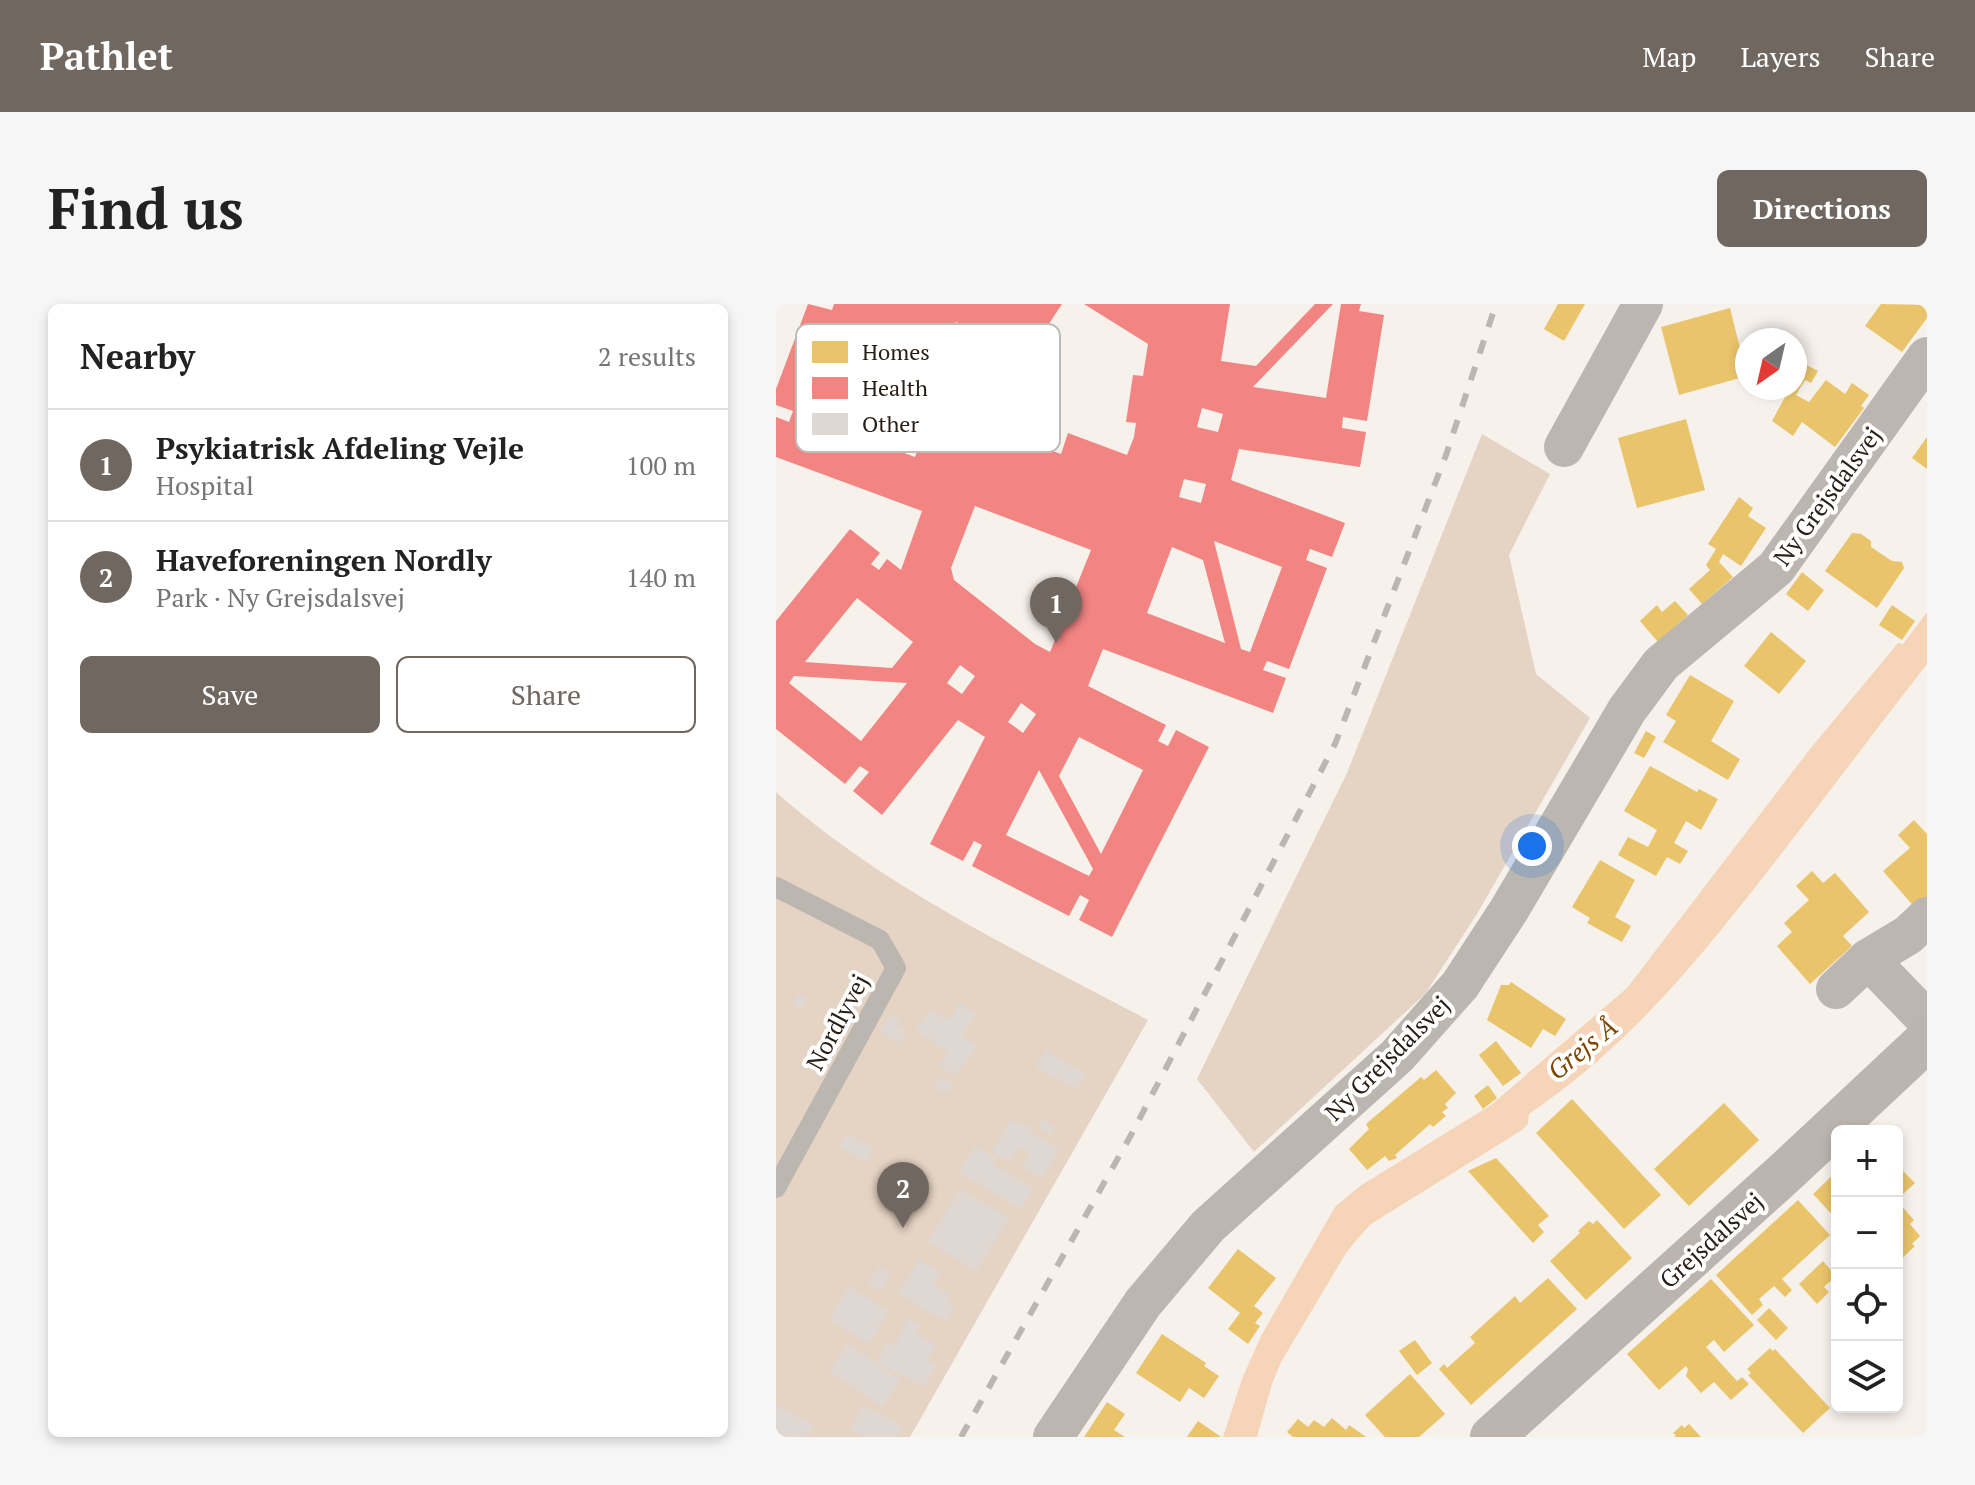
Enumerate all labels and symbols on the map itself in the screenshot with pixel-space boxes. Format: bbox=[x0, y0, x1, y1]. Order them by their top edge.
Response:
legend bbox=[796, 324, 1060, 452]
north arrow bbox=[1735, 328, 1807, 400]
text: Homes bbox=[862, 337, 930, 366]
text: Health bbox=[862, 373, 928, 402]
text: Other bbox=[862, 409, 919, 438]
street label: Ny Grejsdalsvej bbox=[1766, 420, 1888, 572]
pin: 1 bbox=[1030, 577, 1082, 643]
your location bbox=[1512, 826, 1552, 866]
street label: Nordlyvej bbox=[798, 968, 876, 1076]
street label: Ny Grejsdalsvej bbox=[1318, 989, 1456, 1127]
water label: Grejs Å bbox=[1540, 1009, 1624, 1087]
pin: 2 bbox=[877, 1162, 929, 1228]
street label: Grejsdalsvej bbox=[1652, 1185, 1770, 1295]

